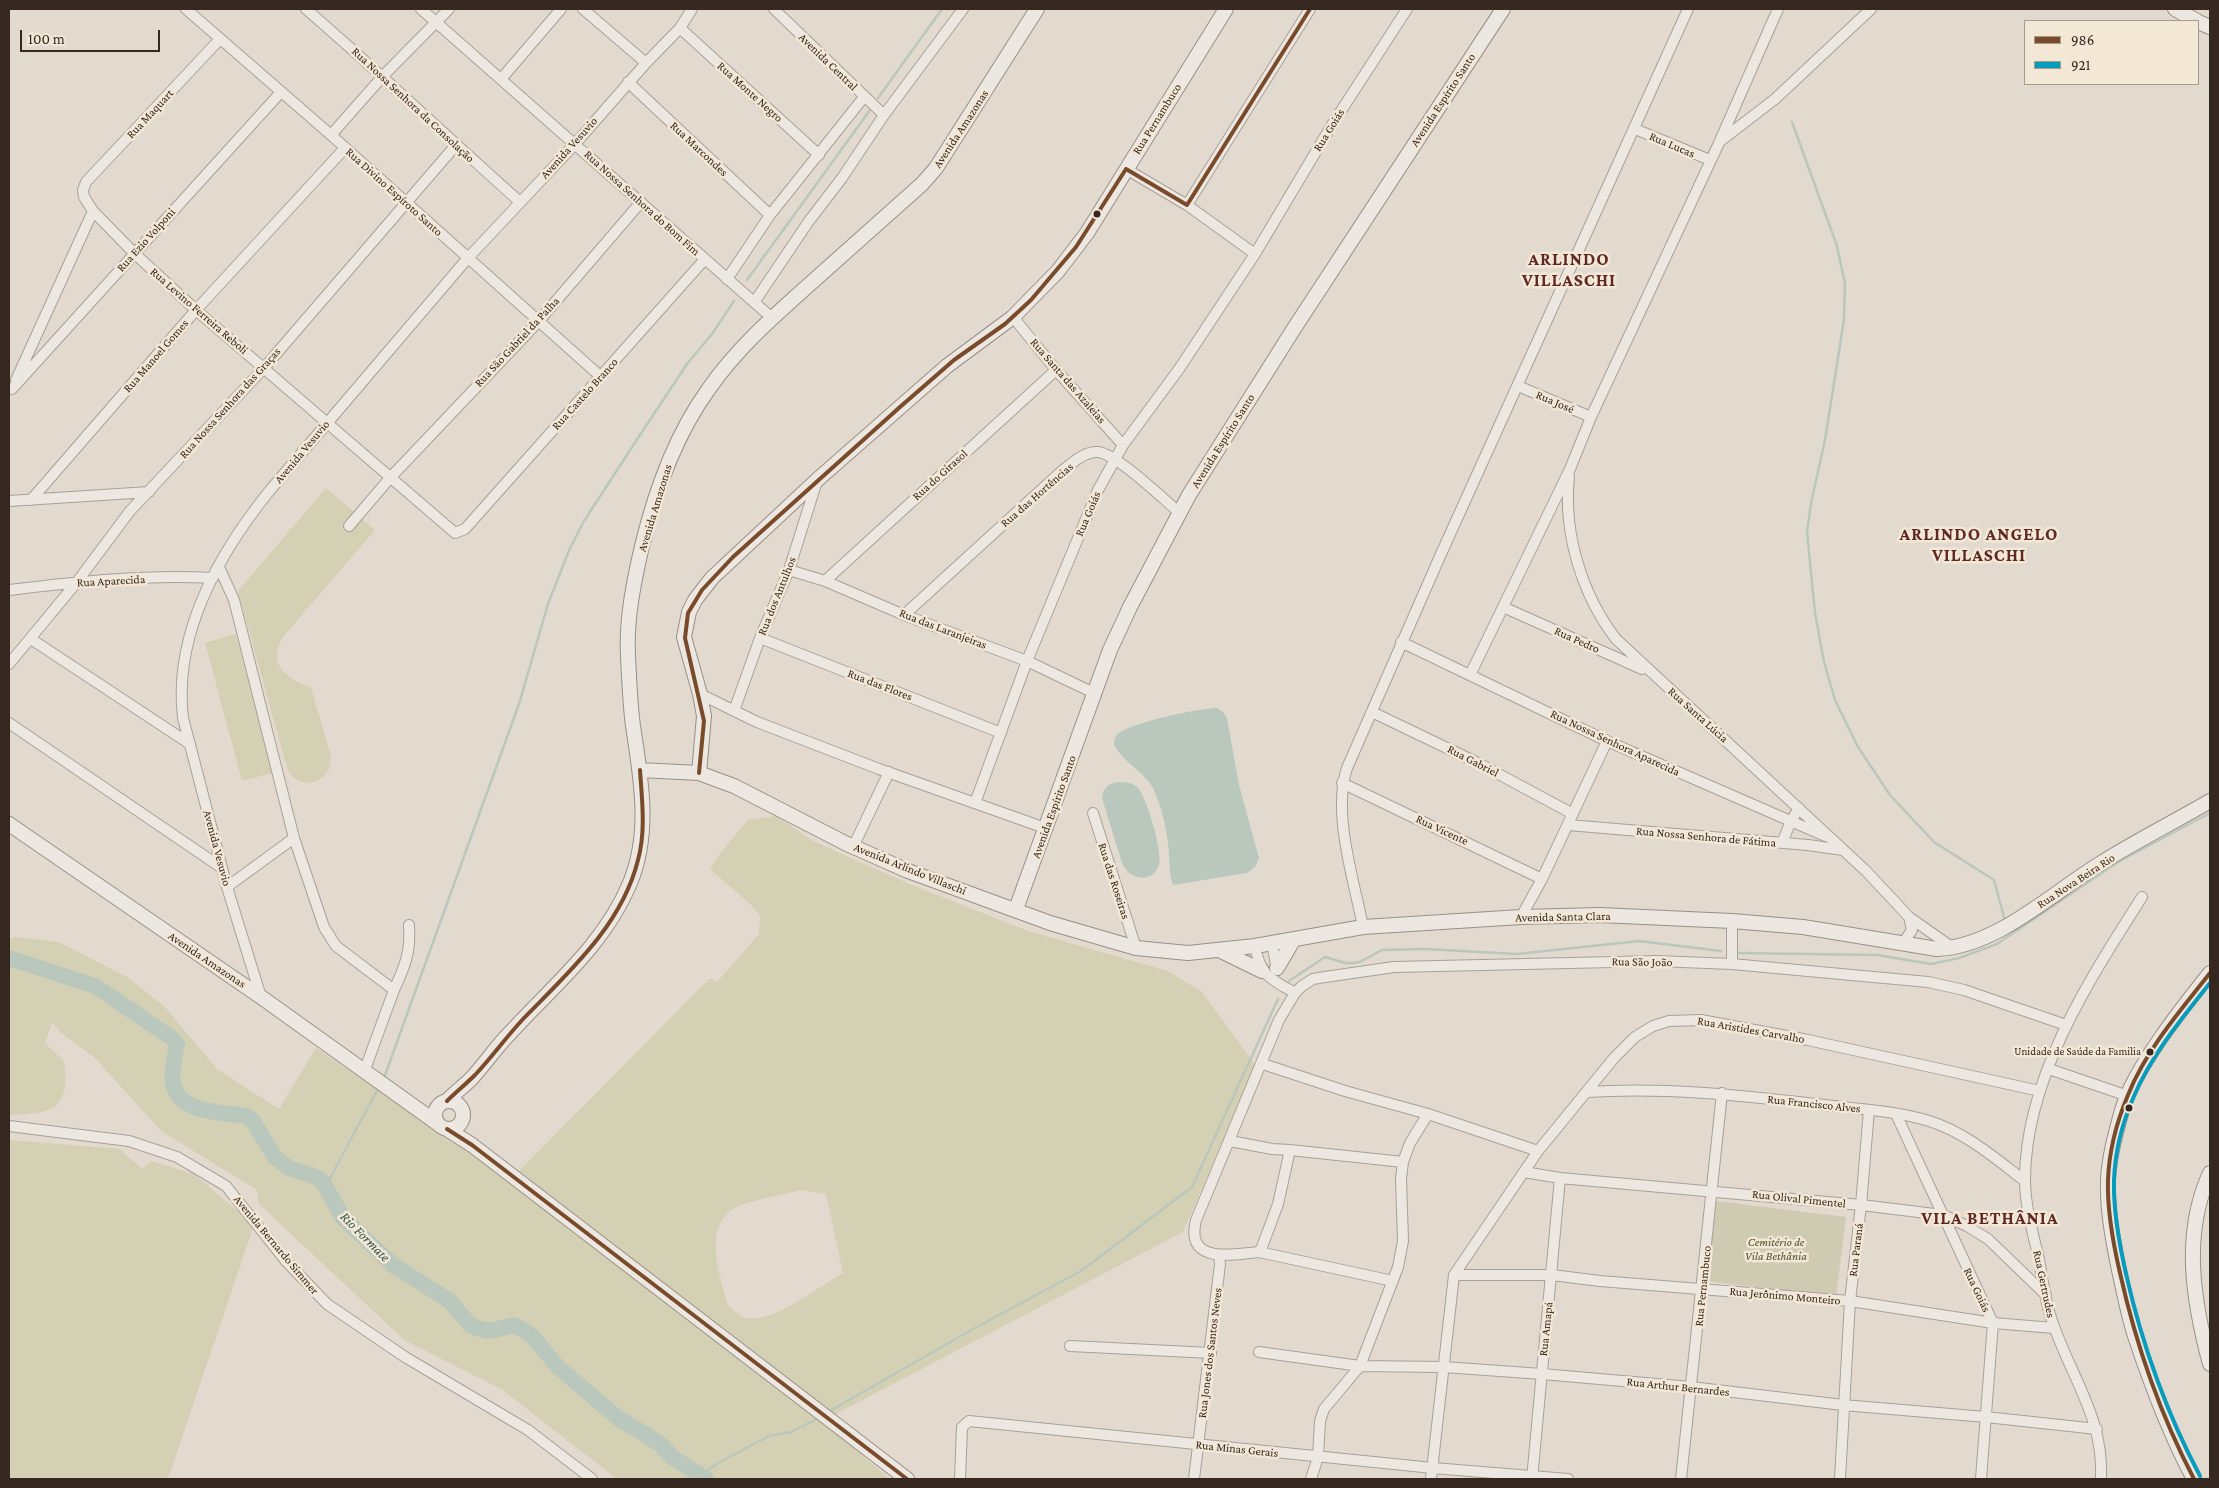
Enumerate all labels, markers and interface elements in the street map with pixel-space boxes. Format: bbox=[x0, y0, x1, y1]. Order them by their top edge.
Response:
scale bar bbox=[22, 20, 162, 52]
legend bbox=[2024, 20, 2199, 85]
street label: Avenida Central bbox=[796, 30, 860, 94]
text: 100 m bbox=[28, 31, 65, 47]
text: 986 bbox=[2071, 32, 2094, 48]
street label: Rua Nossa Senhora da Consolação bbox=[349, 44, 477, 166]
street label: Avenida Espírito Santo bbox=[1407, 51, 1479, 149]
text: 921 bbox=[2071, 57, 2091, 73]
street label: Rua Monte Negro bbox=[714, 59, 786, 125]
street label: Rua Pernambuco bbox=[1129, 81, 1185, 157]
street label: Rua Maquart bbox=[123, 86, 177, 142]
street label: Avenida Amazonas bbox=[930, 87, 992, 171]
street label: Rua Goiás bbox=[1310, 106, 1348, 154]
street label: Avenida Vesuvio bbox=[537, 114, 601, 182]
street label: Rua Marcondes bbox=[667, 119, 731, 179]
street label: Rua Lucas bbox=[1647, 129, 1697, 161]
street label: Rua Divino Espíroto Santo bbox=[343, 145, 445, 239]
street label: Rua Nossa Senhora do Bom Fim bbox=[581, 147, 703, 259]
street label: Rua Ezio Volponi bbox=[114, 205, 178, 275]
unlabelled marker bbox=[1092, 209, 1102, 219]
district label: ARLINDO VILLASCHI bbox=[1521, 248, 1617, 290]
street label: Rua Levino Ferreira Reboli bbox=[147, 265, 251, 357]
street label: Rua São Gabriel da Palha bbox=[471, 294, 563, 390]
street label: Rua Manoel Gomes bbox=[120, 316, 192, 396]
street label: Rua Santa das Azaleias bbox=[1027, 335, 1109, 427]
street label: Rua Nossa Senhora das Graças bbox=[176, 344, 284, 462]
street label: Rua Castelo Branco bbox=[549, 355, 621, 433]
street label: Rua José bbox=[1534, 388, 1576, 416]
street label: Avenida Espírito Santo bbox=[1188, 391, 1258, 491]
street label: Avenida Vesuvio bbox=[271, 417, 333, 487]
street label: Rua do Girasol bbox=[909, 446, 971, 504]
street label: Rua das Hortências bbox=[998, 460, 1076, 530]
street label: Avenida Amazonas bbox=[635, 463, 675, 553]
street label: Rua Goiás bbox=[1072, 489, 1104, 539]
district label: ARLINDO ANGELO VILLASCHI bbox=[1898, 523, 2060, 566]
street label: Rua dos Antulhos bbox=[755, 554, 799, 638]
street label: Rua Aparecida bbox=[76, 572, 146, 590]
street label: Rua das Laranjeiras bbox=[897, 606, 989, 652]
street label: Rua Pedro bbox=[1552, 624, 1602, 656]
street label: Rua das Flores bbox=[845, 666, 915, 704]
street label: Rua Santa Lúcia bbox=[1665, 684, 1731, 746]
street label: Rua Nossa Senhora Aparecida bbox=[1548, 707, 1682, 779]
street label: Rua Gabriel bbox=[1445, 742, 1501, 780]
street label: Avenida Espírito Santo bbox=[1029, 754, 1079, 860]
street label: Avenida Vesuvio bbox=[200, 808, 234, 888]
street label: Rua Vicente bbox=[1413, 812, 1471, 848]
street label: Rua Nossa Senhora de Fátima bbox=[1635, 824, 1777, 850]
street label: Avenida Arlindo Villaschi bbox=[852, 840, 968, 898]
street label: Rua das Roseiras bbox=[1095, 841, 1133, 921]
street label: Rua Nova Beira Rio bbox=[2034, 850, 2118, 912]
street label: Avenida Santa Clara bbox=[1515, 909, 1611, 925]
street label: Avenida Amazonas bbox=[165, 929, 249, 991]
street label: Rua São João bbox=[1611, 954, 1673, 970]
street label: Rua Aristides Carvalho bbox=[1696, 1013, 1806, 1047]
place label: Unidade de Saúde da Familia bbox=[2014, 1045, 2141, 1059]
marker: Unidade de Saúde da Familia bbox=[2145, 1047, 2155, 1057]
street label: Rua Francisco Alves bbox=[1767, 1092, 1861, 1116]
unlabelled marker bbox=[2124, 1103, 2134, 1113]
street label: Rua Olival Pimentel bbox=[1751, 1187, 1847, 1211]
street label: Avenida Bernardo Simmer bbox=[230, 1192, 322, 1298]
district label: VILA BETHÂNIA bbox=[1920, 1207, 2060, 1229]
water label: Rio Formate bbox=[337, 1209, 393, 1265]
street label: Rua Paraná bbox=[1846, 1222, 1866, 1278]
park label: Cemitério de Vila Bethânia bbox=[1745, 1235, 1807, 1263]
street label: Rua Pernambuco bbox=[1692, 1245, 1714, 1327]
street label: Rua Gertrudes bbox=[2030, 1249, 2058, 1319]
street label: Rua Goiás bbox=[1960, 1265, 1994, 1315]
street label: Rua Jerônimo Monteiro bbox=[1729, 1284, 1841, 1308]
street label: Rua Jones dos Santos Neves bbox=[1195, 1287, 1225, 1419]
street label: Rua Amapá bbox=[1536, 1301, 1556, 1357]
street label: Rua Arthur Bernardes bbox=[1626, 1374, 1730, 1400]
street label: Rua Minas Gerais bbox=[1195, 1437, 1279, 1461]

